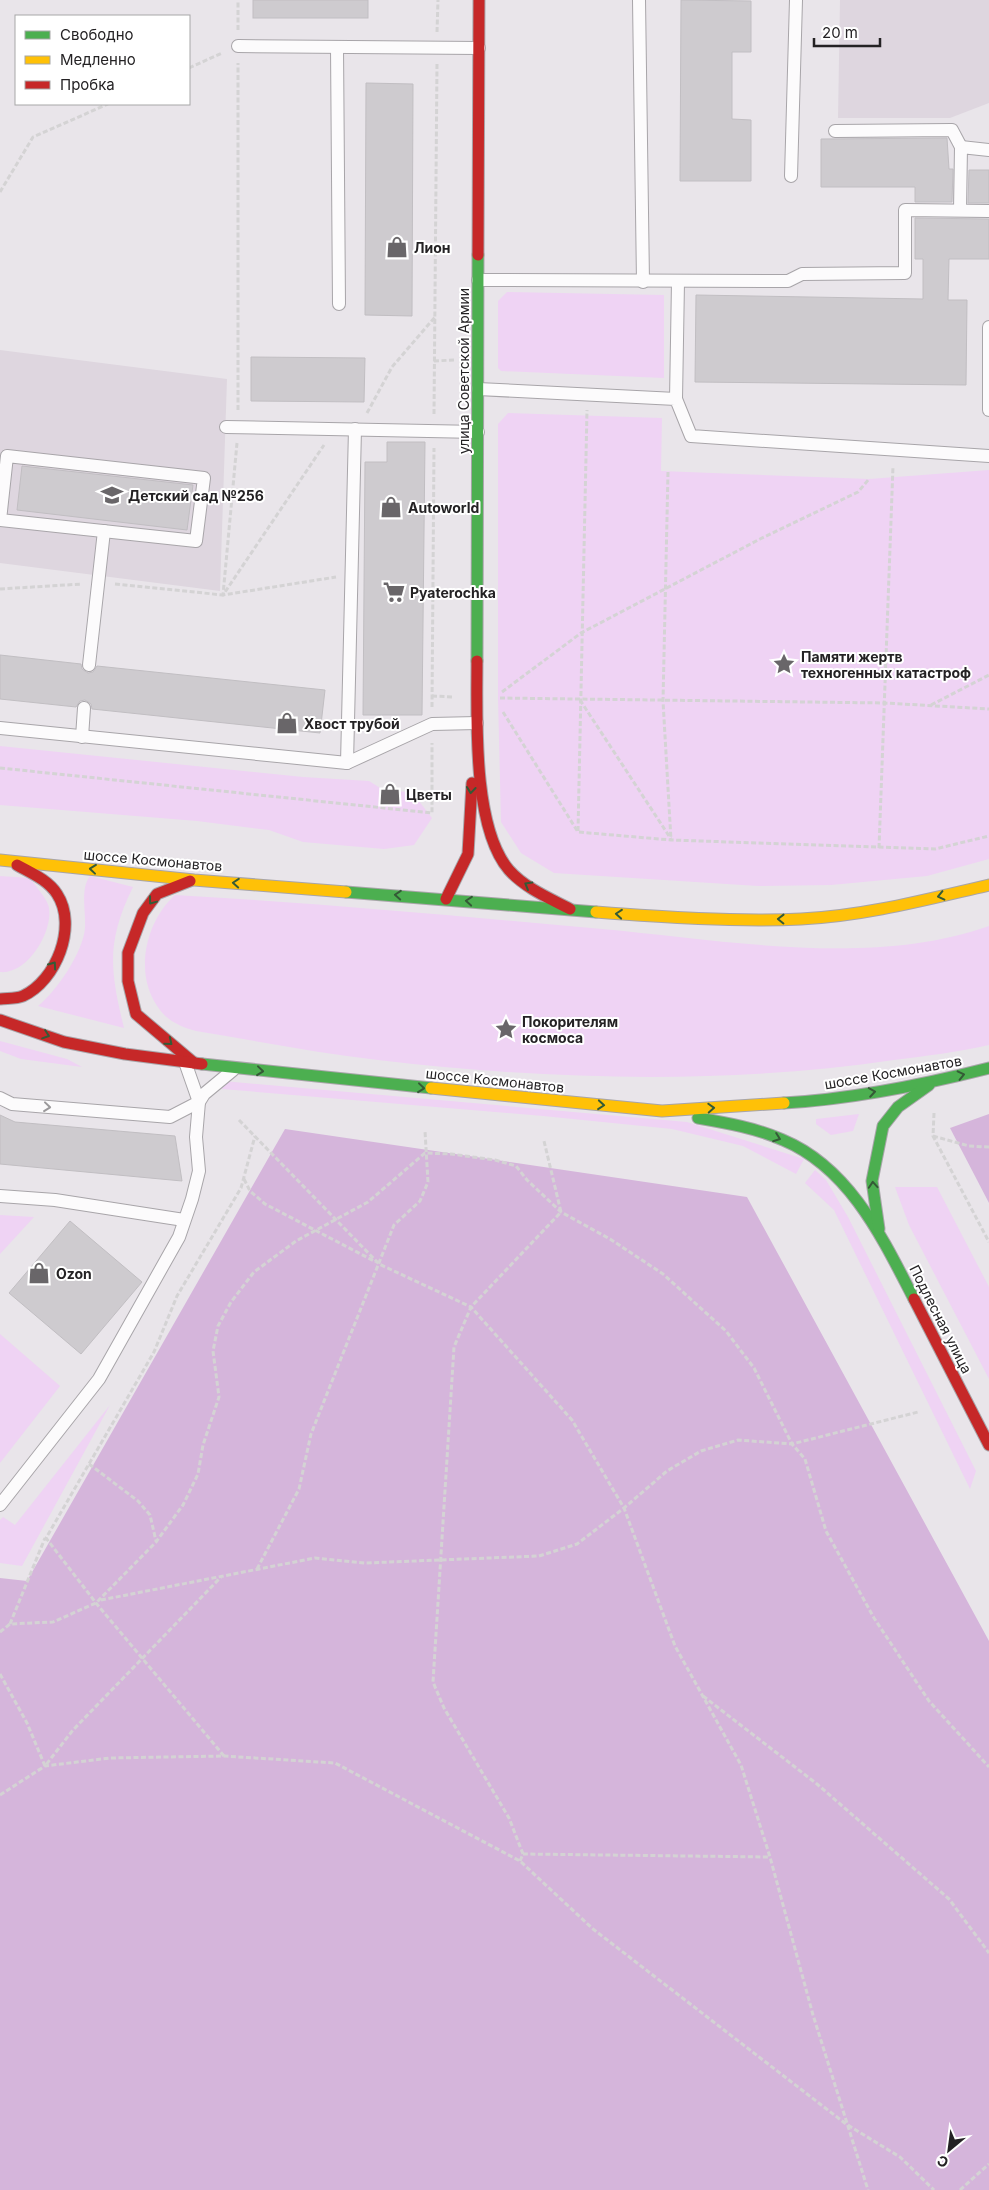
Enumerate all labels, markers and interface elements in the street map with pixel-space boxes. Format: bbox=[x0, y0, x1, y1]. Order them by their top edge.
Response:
legend bbox=[15, 15, 190, 105]
scale bar bbox=[814, 15, 880, 47]
text: 20 m bbox=[822, 23, 858, 42]
text: Свободно bbox=[60, 25, 134, 44]
text: Медленно bbox=[60, 50, 136, 69]
text: Пробка bbox=[60, 75, 115, 94]
shop icon: Лион bbox=[384, 234, 410, 260]
place label: Лион bbox=[414, 239, 451, 256]
street label: улица Советской Армии bbox=[455, 288, 472, 454]
school or university icon: Детский сад №256 bbox=[99, 482, 125, 508]
place label: Детский сад №256 bbox=[128, 487, 264, 504]
shop icon: Autoworld bbox=[378, 494, 404, 520]
place label: Autoworld bbox=[408, 499, 479, 516]
supermarket icon: Pyaterochka bbox=[381, 579, 407, 605]
place label: Pyaterochka bbox=[410, 584, 496, 601]
place label: Памяти жертв техногенных катастроф bbox=[801, 648, 971, 681]
place icon: Памяти жертв техногенных катастроф bbox=[771, 651, 797, 677]
shop icon: Хвост трубой bbox=[274, 710, 300, 736]
place label: Хвост трубой bbox=[304, 715, 400, 732]
shop icon: Цветы bbox=[377, 781, 403, 807]
place label: Цветы bbox=[406, 786, 452, 803]
one-way arrow bbox=[466, 786, 477, 794]
street label: шоссе Космонавтов bbox=[83, 845, 223, 875]
one-way arrow bbox=[89, 864, 97, 875]
one-way arrow bbox=[232, 877, 240, 888]
one-way arrow bbox=[524, 881, 533, 891]
one-way arrow bbox=[394, 890, 402, 901]
one-way arrow bbox=[937, 890, 946, 901]
one-way arrow bbox=[149, 895, 157, 904]
one-way arrow bbox=[464, 895, 472, 906]
one-way arrow bbox=[614, 908, 622, 919]
one-way arrow bbox=[777, 913, 785, 924]
one-way arrow bbox=[47, 962, 56, 971]
place label: Покорителям космоса bbox=[522, 1013, 618, 1046]
place icon: Покорителям космоса bbox=[493, 1016, 519, 1042]
one-way arrow bbox=[41, 1030, 50, 1040]
one-way arrow bbox=[163, 1037, 172, 1045]
street label: шоссе Космонавтов bbox=[823, 1052, 963, 1092]
street label: шоссе Космонавтов bbox=[425, 1064, 565, 1096]
one-way arrow bbox=[256, 1065, 264, 1076]
one-way arrow bbox=[957, 1070, 966, 1081]
one-way arrow bbox=[418, 1082, 426, 1093]
one-way arrow bbox=[868, 1087, 877, 1097]
one-way arrow bbox=[597, 1100, 605, 1111]
one-way arrow bbox=[44, 1101, 52, 1112]
one-way arrow bbox=[707, 1103, 715, 1114]
one-way arrow bbox=[773, 1132, 781, 1142]
one-way arrow bbox=[868, 1181, 879, 1189]
shop icon: Ozon bbox=[26, 1260, 52, 1286]
street label: Подлесная улица bbox=[906, 1262, 976, 1376]
place label: Ozon bbox=[56, 1265, 92, 1282]
north arrow bbox=[924, 2125, 974, 2175]
text: С bbox=[934, 2152, 951, 2172]

